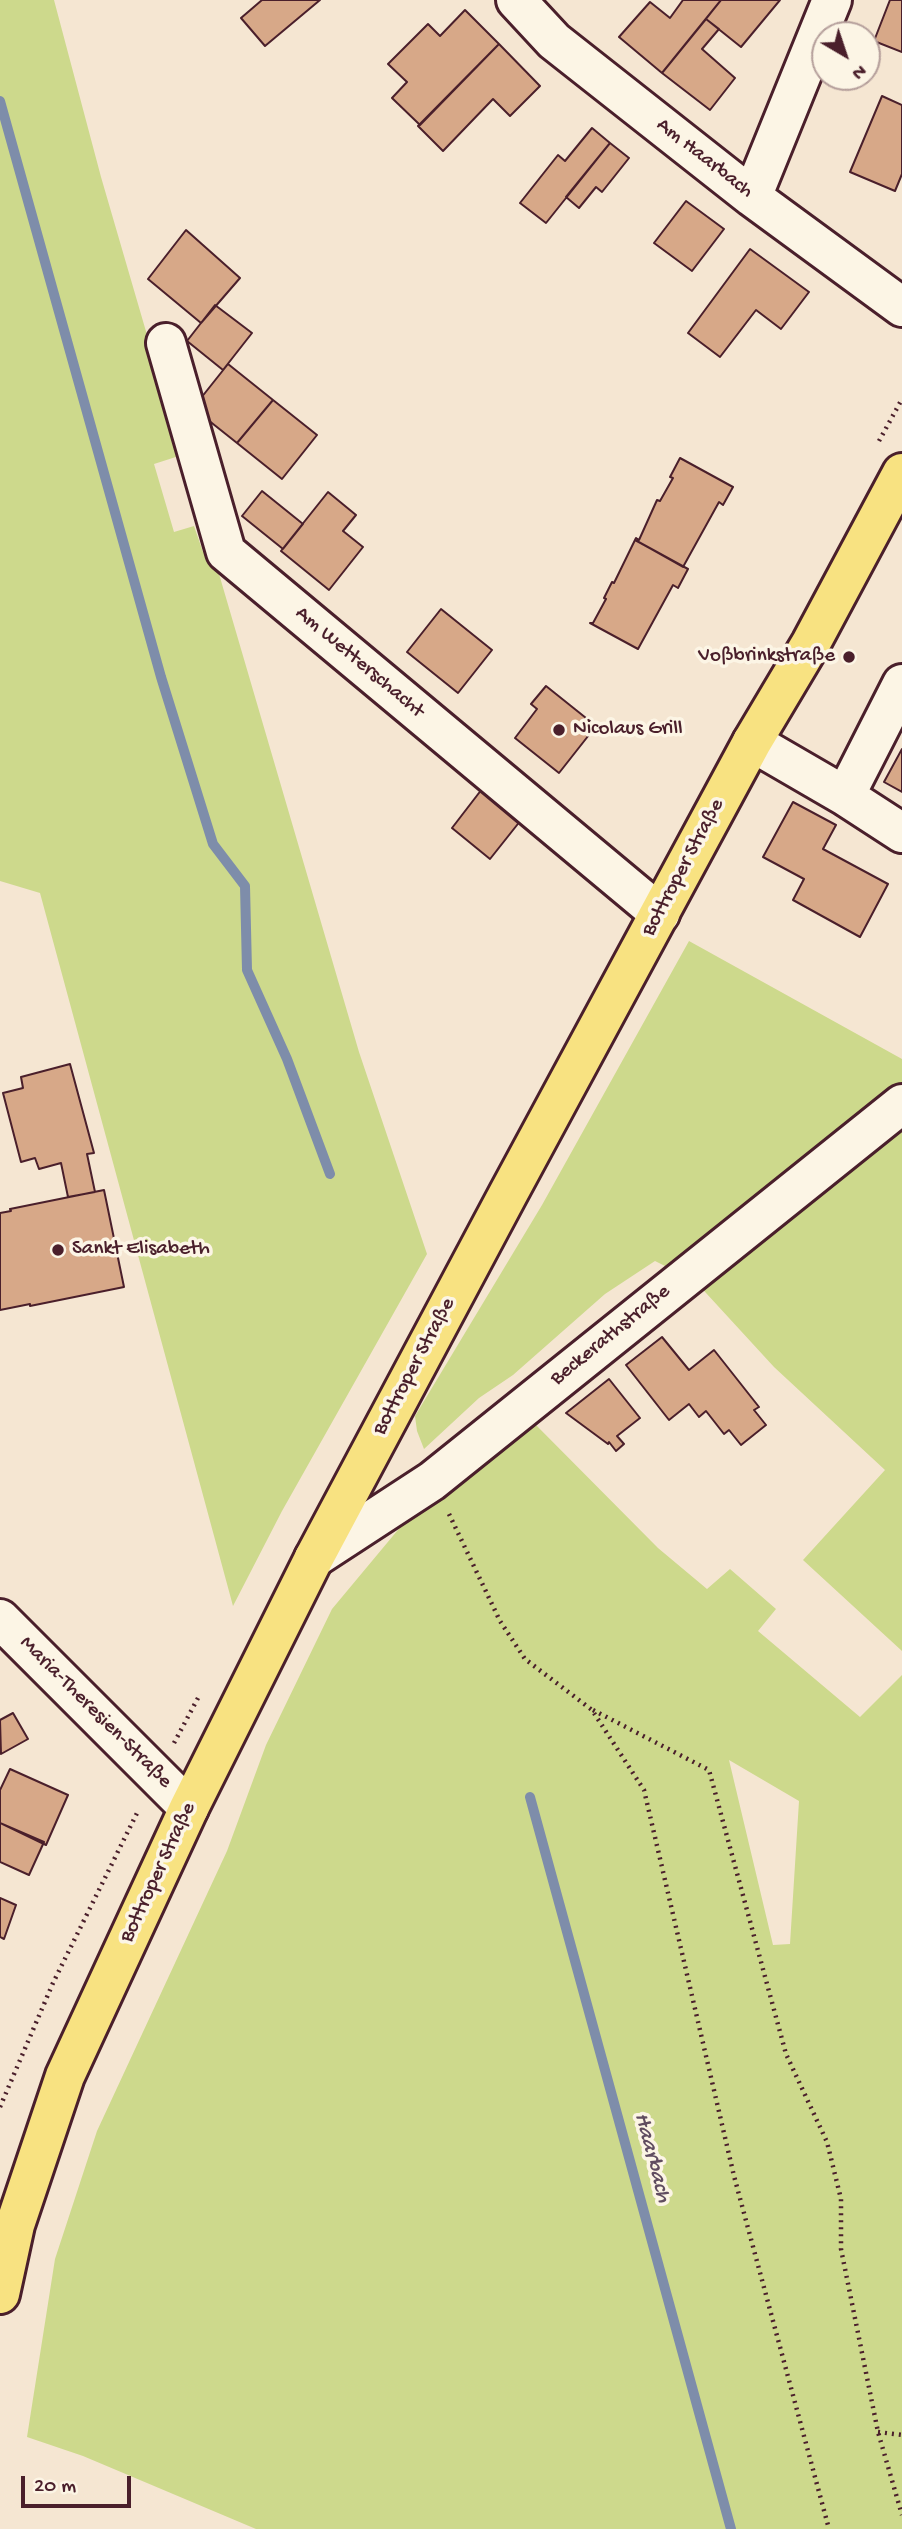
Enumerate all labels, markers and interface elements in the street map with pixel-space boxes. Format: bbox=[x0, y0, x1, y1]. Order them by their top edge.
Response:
north arrow bbox=[811, 21, 881, 91]
text: N bbox=[846, 58, 870, 84]
street label: Am Haarbach bbox=[650, 113, 758, 205]
street label: Am Wetterschacht bbox=[289, 602, 429, 724]
place label: Voßbrinkstraße bbox=[698, 644, 835, 670]
marker: Voßbrinkstraße bbox=[841, 649, 857, 665]
place label: Nicolaus Grill bbox=[573, 717, 683, 743]
marker: Nicolaus Grill bbox=[551, 722, 567, 738]
street label: Bottroper Straße bbox=[637, 795, 731, 941]
place label: Sankt Elisabeth bbox=[72, 1237, 210, 1263]
marker: Sankt Elisabeth bbox=[50, 1242, 66, 1258]
street label: Beckerathstraße bbox=[546, 1280, 676, 1392]
street label: Bottroper Straße bbox=[368, 1294, 462, 1440]
street label: Maria-Theresien-Straße bbox=[13, 1631, 177, 1795]
street label: Bottroper Straße bbox=[116, 1799, 202, 1947]
water label: Haarbach bbox=[626, 2110, 676, 2206]
scale bar bbox=[24, 2462, 135, 2506]
text: 20 m bbox=[34, 2475, 76, 2500]

